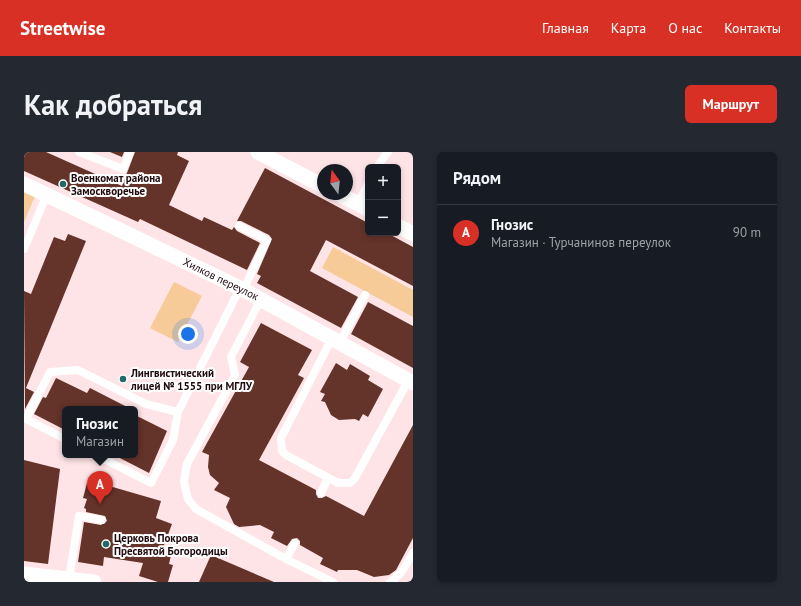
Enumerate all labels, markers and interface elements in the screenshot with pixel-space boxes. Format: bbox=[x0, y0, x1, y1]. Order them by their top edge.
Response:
text: Streetwise bbox=[20, 16, 105, 40]
text: Главная bbox=[542, 19, 589, 37]
text: Карта bbox=[611, 19, 646, 37]
text: О нас bbox=[668, 19, 702, 37]
text: Контакты bbox=[724, 19, 781, 37]
button: Маршрут bbox=[685, 85, 777, 123]
text: Как добраться bbox=[24, 86, 202, 123]
north arrow bbox=[317, 164, 353, 200]
map controls bbox=[365, 164, 401, 236]
button: + bbox=[365, 164, 401, 200]
text: Рядом bbox=[453, 167, 501, 189]
place label: Военкомат района Замоскворечье bbox=[71, 171, 161, 198]
marker: Военкомат района Замоскворечье bbox=[58, 179, 68, 189]
button: − bbox=[365, 200, 401, 236]
text: Гнозис bbox=[491, 215, 533, 234]
text: A bbox=[462, 224, 470, 241]
text: 90 m bbox=[733, 224, 761, 241]
text: Магазин · Турчанинов переулок bbox=[491, 234, 671, 251]
street label: Хилков переулок bbox=[181, 255, 262, 304]
your location bbox=[178, 324, 198, 344]
place label: Лингвистический лицей № 1555 при МГЛУ bbox=[130, 366, 253, 393]
marker: Лингвистический лицей № 1555 при МГЛУ bbox=[118, 374, 128, 384]
popup bbox=[62, 406, 138, 458]
text: Гнозис bbox=[76, 414, 118, 433]
text: Магазин bbox=[76, 433, 124, 450]
pin: A bbox=[87, 471, 113, 504]
place label: Церковь Покрова Пресвятой Богородицы bbox=[114, 531, 228, 558]
marker: Церковь Покрова Пресвятой Богородицы bbox=[101, 539, 111, 549]

